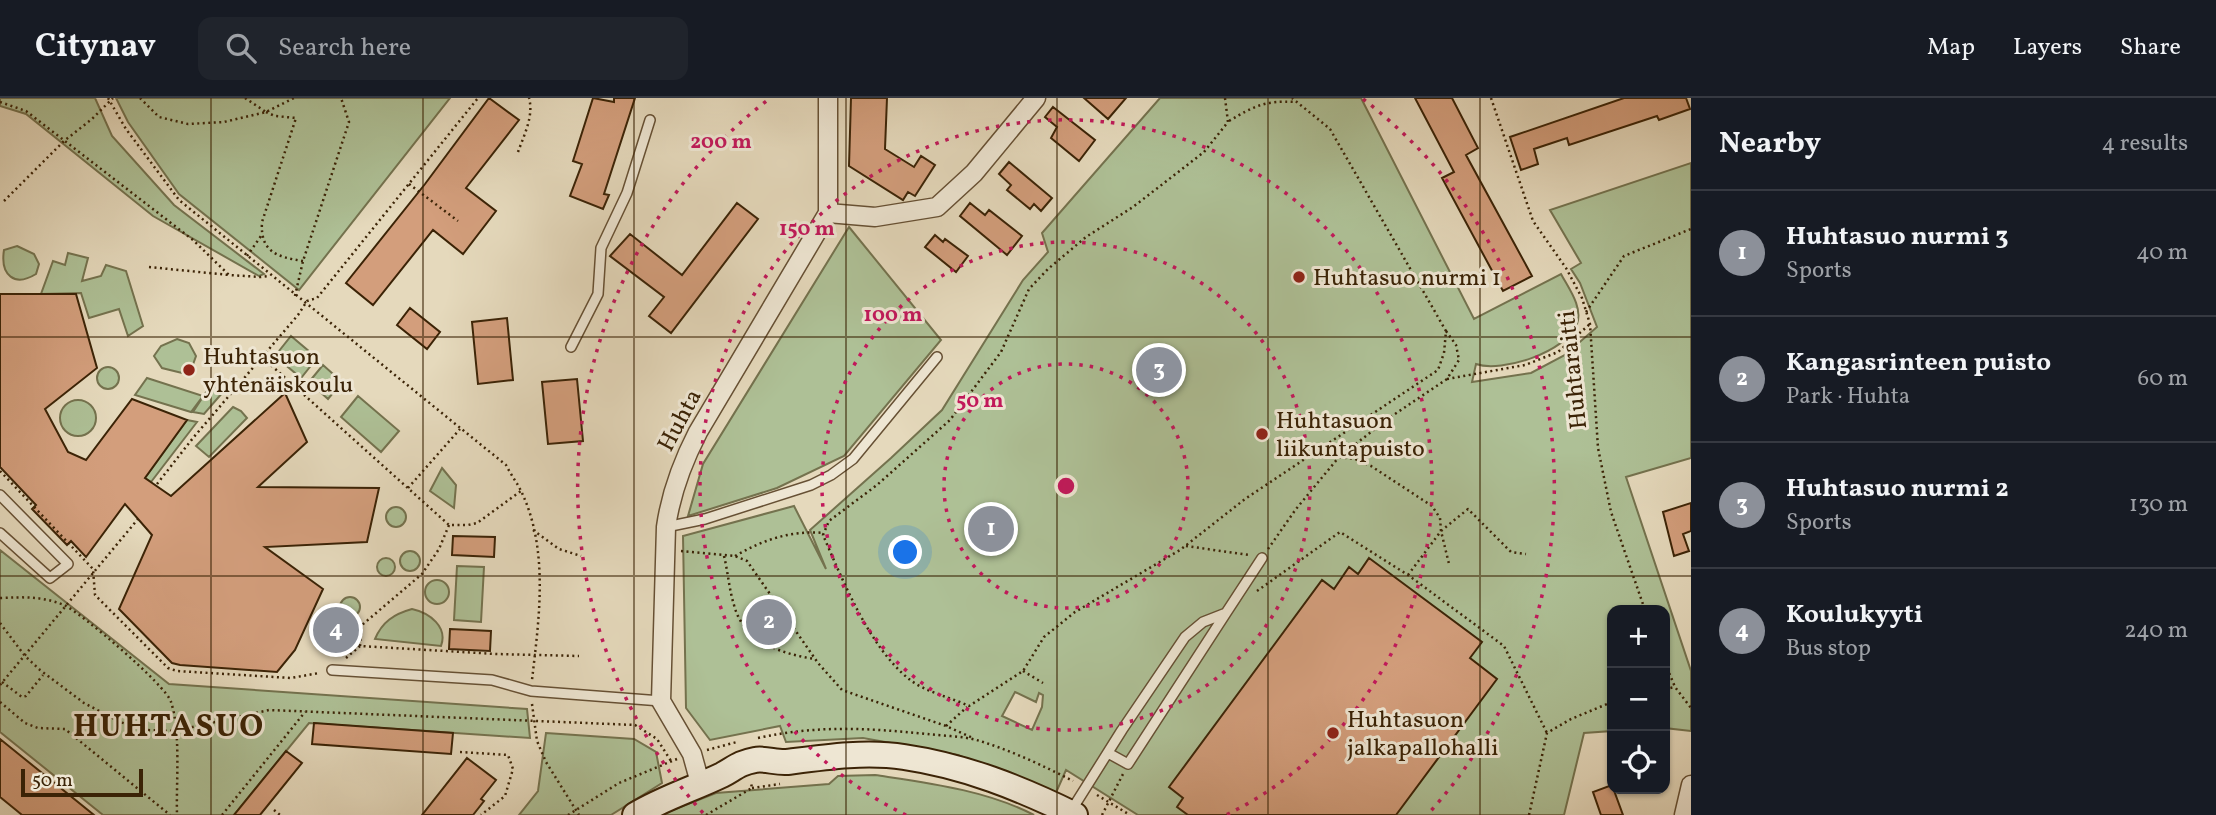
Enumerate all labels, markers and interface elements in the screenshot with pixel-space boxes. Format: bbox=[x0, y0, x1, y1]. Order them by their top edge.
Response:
search box bbox=[198, 17, 688, 80]
text: Citynav bbox=[35, 25, 156, 71]
icon: search bbox=[222, 29, 260, 67]
text: Search here bbox=[278, 30, 411, 66]
text: Map bbox=[1927, 31, 1975, 65]
text: Layers bbox=[2013, 31, 2082, 65]
text: Share bbox=[2120, 31, 2181, 65]
text: Nearby bbox=[1719, 123, 1821, 165]
text: 200 m bbox=[690, 128, 752, 157]
text: 4 results bbox=[2102, 128, 2188, 160]
text: 150 m bbox=[779, 215, 835, 244]
text: Huhtasuo nurmi 3 bbox=[1786, 219, 2009, 255]
text: 1 bbox=[1737, 237, 1747, 269]
text: 40 m bbox=[2136, 237, 2188, 269]
text: Sports bbox=[1786, 255, 1852, 287]
place label: Huhtasuo nurmi 1 bbox=[1313, 262, 1501, 296]
marker: Huhtasuo nurmi 1 bbox=[1291, 269, 1307, 285]
text: 100 m bbox=[863, 301, 923, 330]
street label: Huhtaraitti bbox=[1551, 309, 1597, 431]
place label: Huhtasuon yhtenäiskoulu bbox=[203, 341, 353, 403]
pin: 3 bbox=[1136, 344, 1182, 396]
text: Kangasrinteen puisto bbox=[1786, 345, 2051, 381]
marker: Huhtasuon yhtenäiskoulu bbox=[181, 362, 197, 378]
text: 2 bbox=[1736, 363, 1748, 395]
text: 60 m bbox=[2138, 363, 2188, 395]
text: Park · Huhta bbox=[1786, 381, 1910, 413]
street label: Huhta bbox=[650, 384, 711, 458]
text: 50 m bbox=[956, 387, 1004, 416]
place label: Huhtasuon liikuntapuisto bbox=[1276, 405, 1425, 467]
marker: Huhtasuon liikuntapuisto bbox=[1254, 426, 1270, 442]
text: Huhtasuo nurmi 2 bbox=[1786, 471, 2009, 507]
centre of rings bbox=[1054, 474, 1078, 498]
text: 3 bbox=[1736, 489, 1748, 521]
text: 130 m bbox=[2129, 489, 2188, 521]
pin: 1 bbox=[968, 503, 1014, 555]
text: Sports bbox=[1786, 507, 1852, 539]
your location bbox=[888, 535, 922, 569]
pin: 2 bbox=[746, 596, 792, 648]
text: Koulukyyti bbox=[1786, 597, 1923, 633]
pin: 4 bbox=[313, 604, 359, 656]
map controls bbox=[1607, 605, 1670, 794]
button: + bbox=[1607, 605, 1670, 668]
text: 4 bbox=[1735, 615, 1749, 647]
text: 240 m bbox=[2124, 615, 2188, 647]
text: Bus stop bbox=[1786, 633, 1871, 665]
button: − bbox=[1607, 668, 1670, 731]
place label: Huhtasuon jalkapallohalli bbox=[1347, 704, 1498, 766]
district label: HUHTASUO bbox=[73, 706, 265, 750]
marker: Huhtasuon jalkapallohalli bbox=[1325, 725, 1341, 741]
button: locate bbox=[1607, 731, 1670, 794]
scale bar bbox=[21, 766, 144, 798]
text: 50 m bbox=[32, 768, 73, 794]

